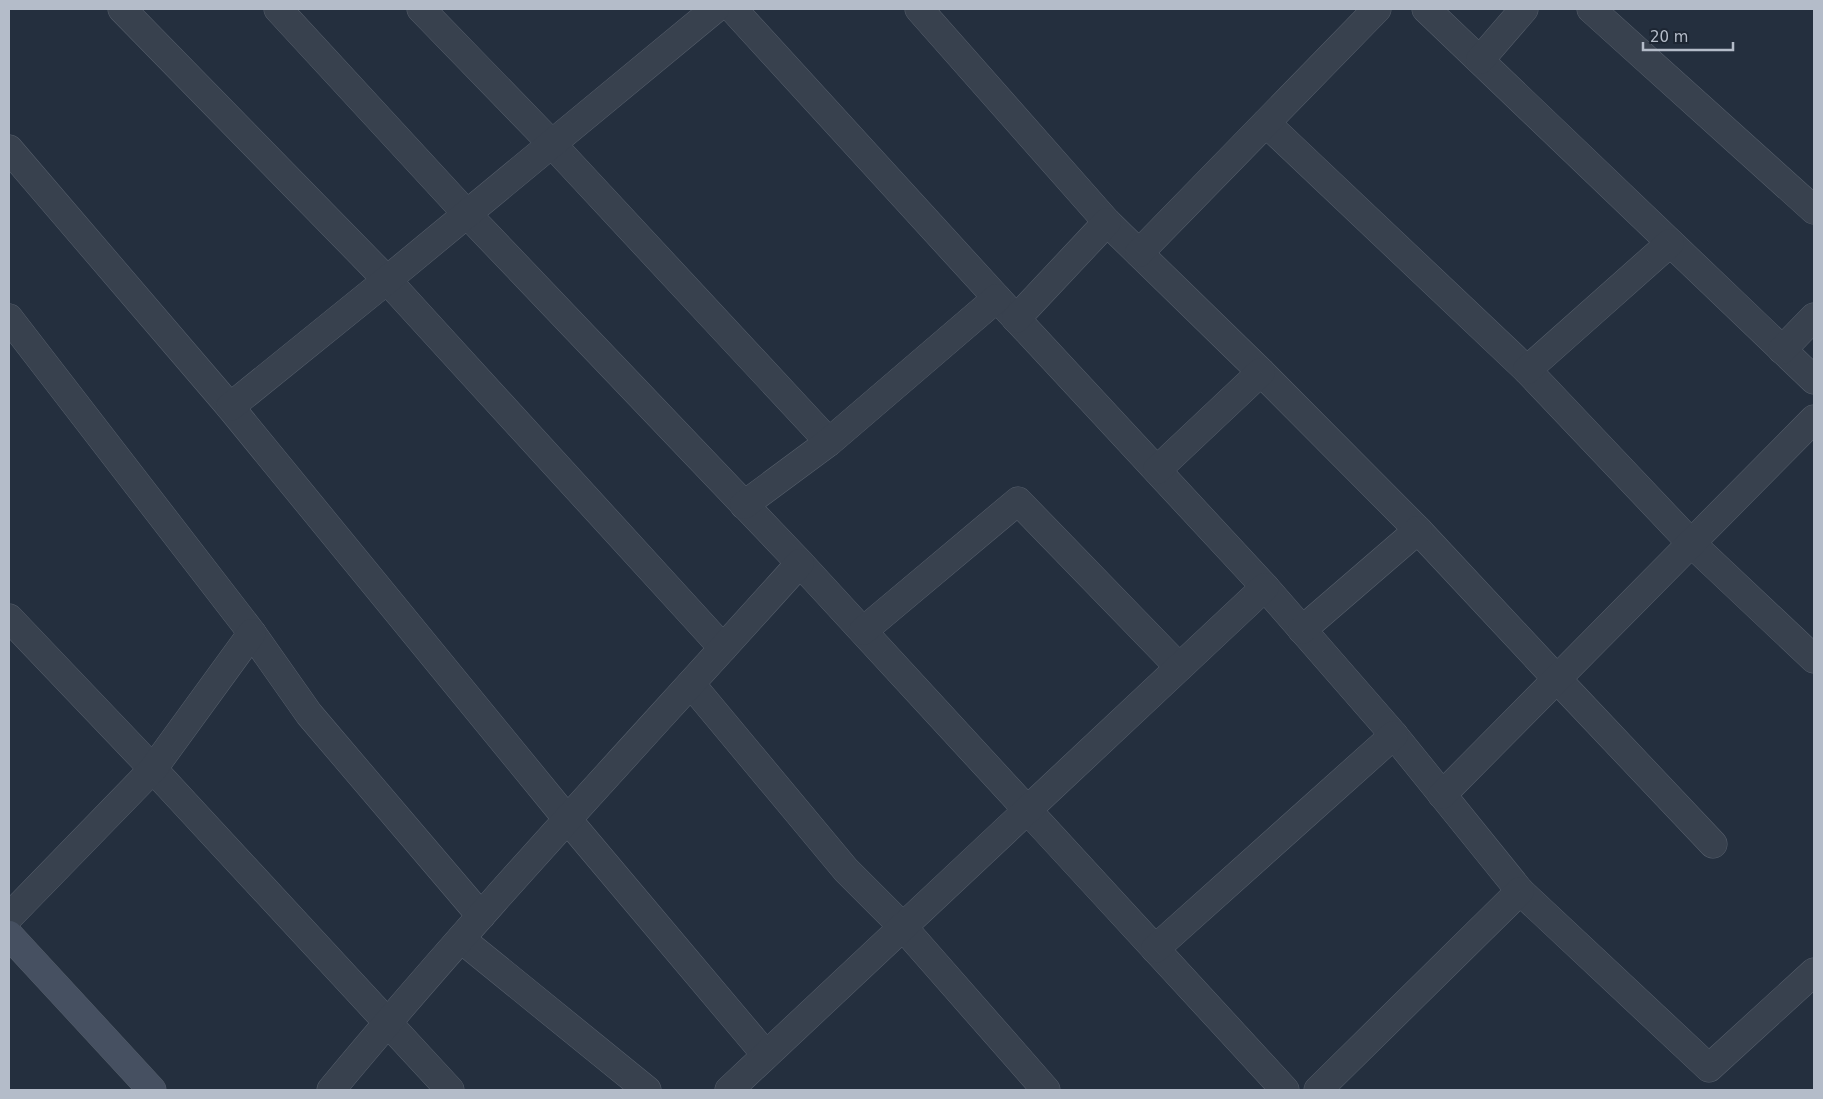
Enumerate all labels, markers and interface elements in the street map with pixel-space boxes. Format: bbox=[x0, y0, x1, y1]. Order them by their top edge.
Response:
scale bar bbox=[1643, 20, 1733, 52]
text: 20 m bbox=[1650, 28, 1688, 46]

